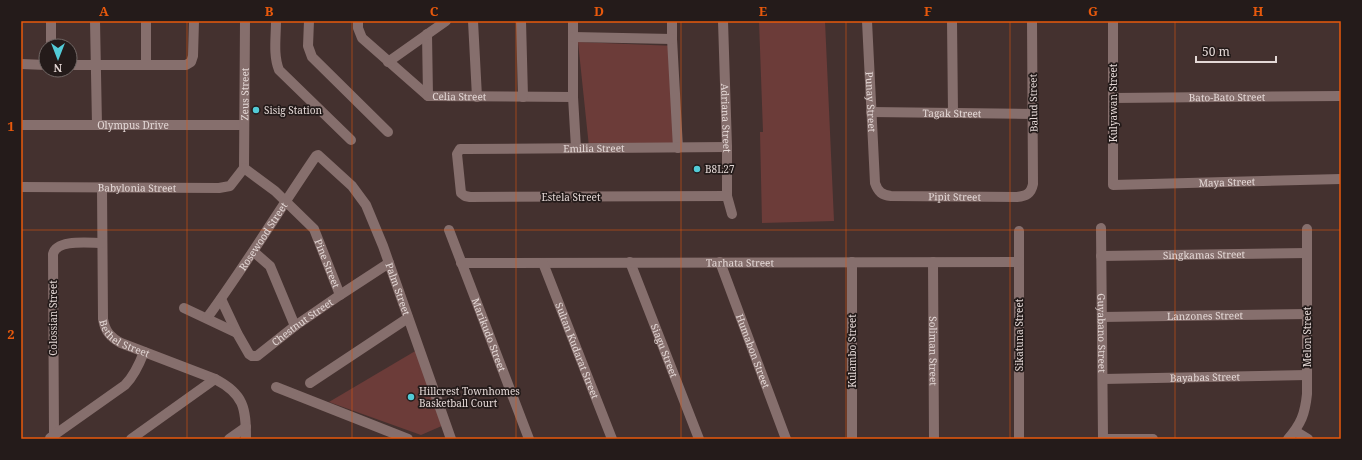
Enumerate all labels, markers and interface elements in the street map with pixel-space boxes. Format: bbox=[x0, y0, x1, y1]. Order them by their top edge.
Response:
text: A bbox=[99, 2, 109, 20]
text: B bbox=[265, 2, 274, 20]
text: C bbox=[430, 2, 439, 20]
text: D bbox=[594, 2, 604, 20]
text: E bbox=[759, 2, 768, 20]
text: F bbox=[924, 2, 932, 20]
text: G bbox=[1088, 2, 1098, 20]
text: H bbox=[1253, 2, 1264, 20]
north arrow bbox=[38, 38, 78, 78]
scale bar bbox=[1196, 38, 1276, 64]
text: 50 m bbox=[1202, 43, 1230, 60]
text: N bbox=[53, 61, 62, 76]
street label: Kulyawan Street bbox=[1106, 63, 1120, 142]
street label: Zeus Street bbox=[237, 67, 252, 120]
street label: Punay Street bbox=[863, 71, 880, 133]
street label: Balud Street bbox=[1025, 73, 1041, 132]
street label: Adriana Street bbox=[718, 83, 734, 153]
street label: Celia Street bbox=[432, 89, 487, 103]
street label: Bato-Bato Street bbox=[1189, 90, 1266, 104]
place label: Sisig Station bbox=[264, 103, 322, 117]
marker: Sisig Station bbox=[251, 105, 261, 115]
street label: Tagak Street bbox=[922, 106, 982, 120]
text: 1 bbox=[7, 117, 15, 135]
street label: Olympus Drive bbox=[97, 118, 169, 132]
street label: Emilia Street bbox=[563, 141, 625, 155]
place label: B8L27 bbox=[705, 162, 735, 176]
marker: B8L27 bbox=[692, 164, 702, 174]
street label: Maya Street bbox=[1198, 174, 1256, 190]
street label: Babylonia Street bbox=[98, 180, 177, 195]
street label: Pipit Street bbox=[928, 189, 982, 204]
street label: Estela Street bbox=[542, 190, 601, 204]
street label: Rosewood Street bbox=[235, 199, 291, 273]
street label: Pine Street bbox=[312, 237, 344, 290]
street label: Singkamas Street bbox=[1163, 247, 1246, 262]
street label: Tarhata Street bbox=[706, 255, 774, 270]
street label: Palm Street bbox=[382, 261, 414, 318]
street label: Colossian Street bbox=[46, 280, 60, 356]
street label: Guyabano Street bbox=[1095, 293, 1109, 373]
street label: Chestnut Street bbox=[269, 295, 336, 349]
street label: Marikudo Street bbox=[469, 296, 510, 374]
street label: Sikatuna Street bbox=[1012, 298, 1026, 371]
street label: Sultan Kudarat Street bbox=[552, 300, 603, 401]
street label: Melon Street bbox=[1300, 306, 1314, 367]
street label: Lanzones Street bbox=[1167, 308, 1244, 323]
street label: Humabon Street bbox=[733, 312, 774, 391]
street label: Kulambo Street bbox=[845, 314, 859, 388]
street label: Soliman Street bbox=[926, 316, 941, 386]
street label: Bethel Street bbox=[96, 318, 152, 360]
street label: Siagu Street bbox=[648, 322, 681, 380]
text: 2 bbox=[7, 325, 15, 343]
street label: Bayabas Street bbox=[1170, 369, 1241, 385]
place label: Hillcrest Townhomes Basketball Court bbox=[419, 384, 520, 410]
marker: Hillcrest Townhomes Basketball Court bbox=[406, 392, 416, 402]

